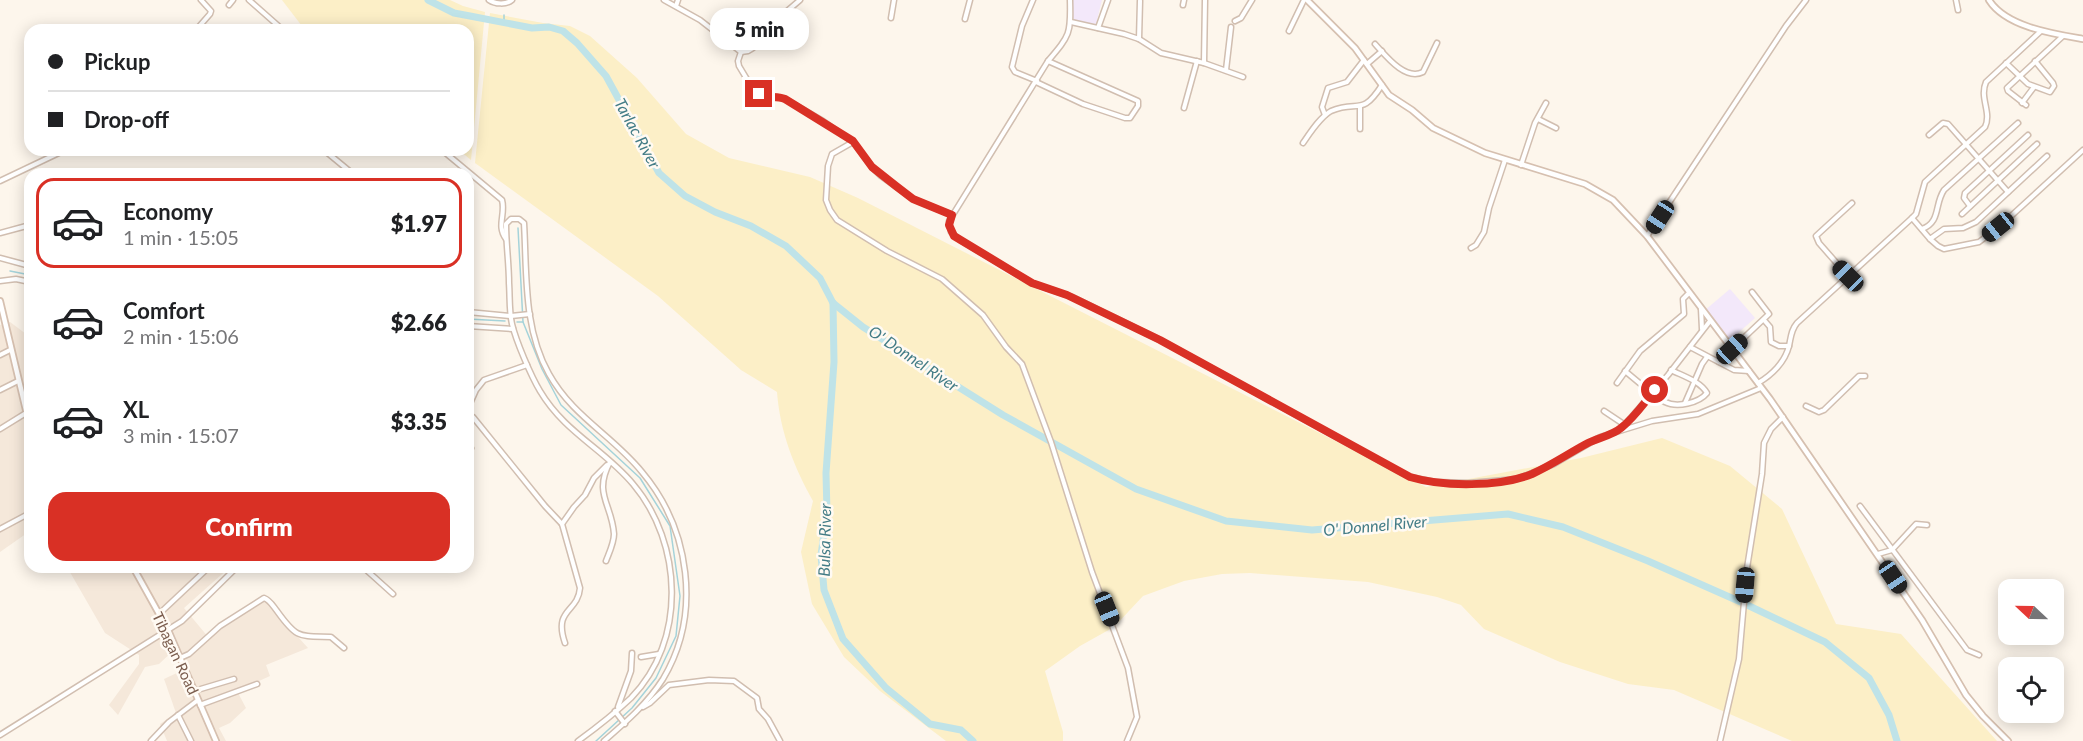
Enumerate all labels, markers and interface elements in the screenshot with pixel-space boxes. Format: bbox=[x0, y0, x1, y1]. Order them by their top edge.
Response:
callout: 5 min bbox=[710, 7, 808, 49]
text: 5 min bbox=[735, 17, 784, 41]
text: Pickup bbox=[84, 48, 150, 75]
route end bbox=[745, 80, 772, 107]
water label: Tarlac River bbox=[611, 95, 665, 172]
text: Drop-off bbox=[84, 106, 169, 133]
icon: car bbox=[51, 196, 105, 250]
car bbox=[1643, 197, 1677, 237]
text: Economy bbox=[123, 198, 213, 225]
car bbox=[1978, 209, 2018, 245]
text: $1.97 bbox=[391, 210, 447, 237]
text: 1 min · 15:05 bbox=[123, 225, 239, 249]
car bbox=[1829, 257, 1867, 295]
icon: car bbox=[51, 295, 105, 349]
text: Comfort bbox=[123, 297, 205, 324]
text: $2.66 bbox=[391, 309, 447, 336]
water label: O' Donnel River bbox=[866, 321, 963, 395]
text: 2 min · 15:06 bbox=[123, 324, 239, 348]
car bbox=[1713, 330, 1751, 368]
route start bbox=[1641, 376, 1668, 403]
icon: car bbox=[51, 394, 105, 448]
text: XL bbox=[123, 396, 149, 423]
text: $3.35 bbox=[391, 408, 447, 435]
text: 3 min · 15:07 bbox=[123, 423, 239, 447]
button: Confirm bbox=[48, 492, 450, 561]
water label: Bulsa River bbox=[814, 503, 834, 577]
water label: O' Donnel River bbox=[1322, 511, 1428, 539]
car bbox=[1875, 557, 1911, 597]
car bbox=[1734, 566, 1756, 604]
north arrow bbox=[1998, 579, 2064, 645]
map controls bbox=[1998, 579, 2064, 723]
car bbox=[1092, 589, 1122, 629]
street label: Tibagan Road bbox=[149, 609, 203, 697]
button: locate bbox=[1998, 657, 2064, 723]

